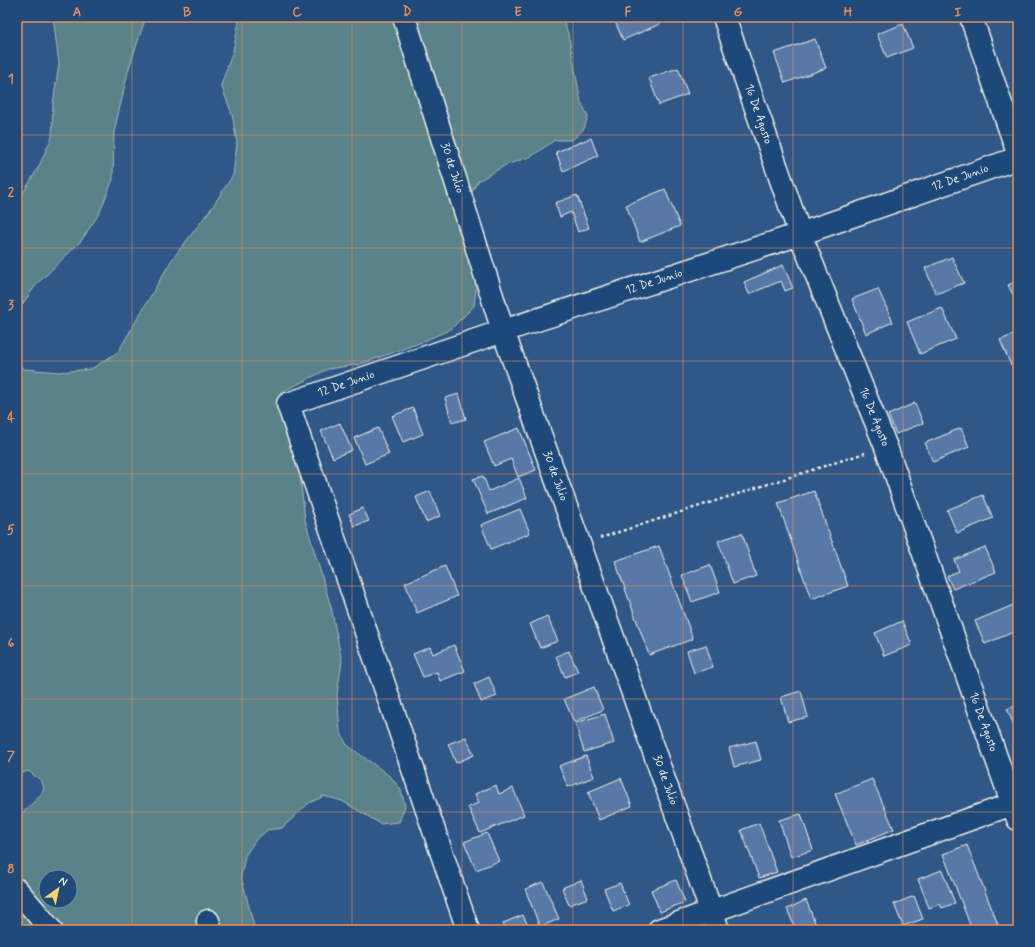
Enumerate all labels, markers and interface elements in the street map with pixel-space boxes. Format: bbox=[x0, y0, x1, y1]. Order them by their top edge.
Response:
text: A bbox=[73, 4, 81, 21]
text: B bbox=[183, 4, 192, 21]
text: C bbox=[292, 4, 302, 21]
text: D bbox=[403, 4, 412, 21]
text: E bbox=[514, 4, 522, 21]
text: F bbox=[625, 4, 632, 21]
text: G bbox=[734, 4, 743, 21]
text: H bbox=[844, 4, 853, 21]
text: I bbox=[955, 4, 962, 21]
text: 1 bbox=[8, 71, 14, 88]
street label: 16 De Agosto bbox=[740, 82, 776, 146]
street label: 30 de Julio bbox=[436, 141, 468, 195]
street label: 12 De Junio bbox=[929, 161, 991, 195]
text: 2 bbox=[8, 184, 15, 201]
street label: 12 De Junio bbox=[623, 265, 685, 299]
text: 3 bbox=[8, 297, 14, 314]
street label: 12 De Junio bbox=[315, 367, 377, 401]
street label: 16 De Agosto bbox=[855, 385, 893, 449]
text: 4 bbox=[7, 410, 15, 427]
street label: 30 de Julio bbox=[539, 449, 571, 503]
text: 5 bbox=[7, 522, 15, 539]
text: 6 bbox=[8, 635, 15, 652]
street label: 16 De Agosto bbox=[965, 690, 1001, 754]
text: 7 bbox=[7, 748, 15, 765]
street label: 30 de Julio bbox=[649, 753, 681, 807]
text: 8 bbox=[7, 861, 15, 878]
north arrow bbox=[38, 869, 78, 909]
text: N bbox=[56, 874, 70, 889]

